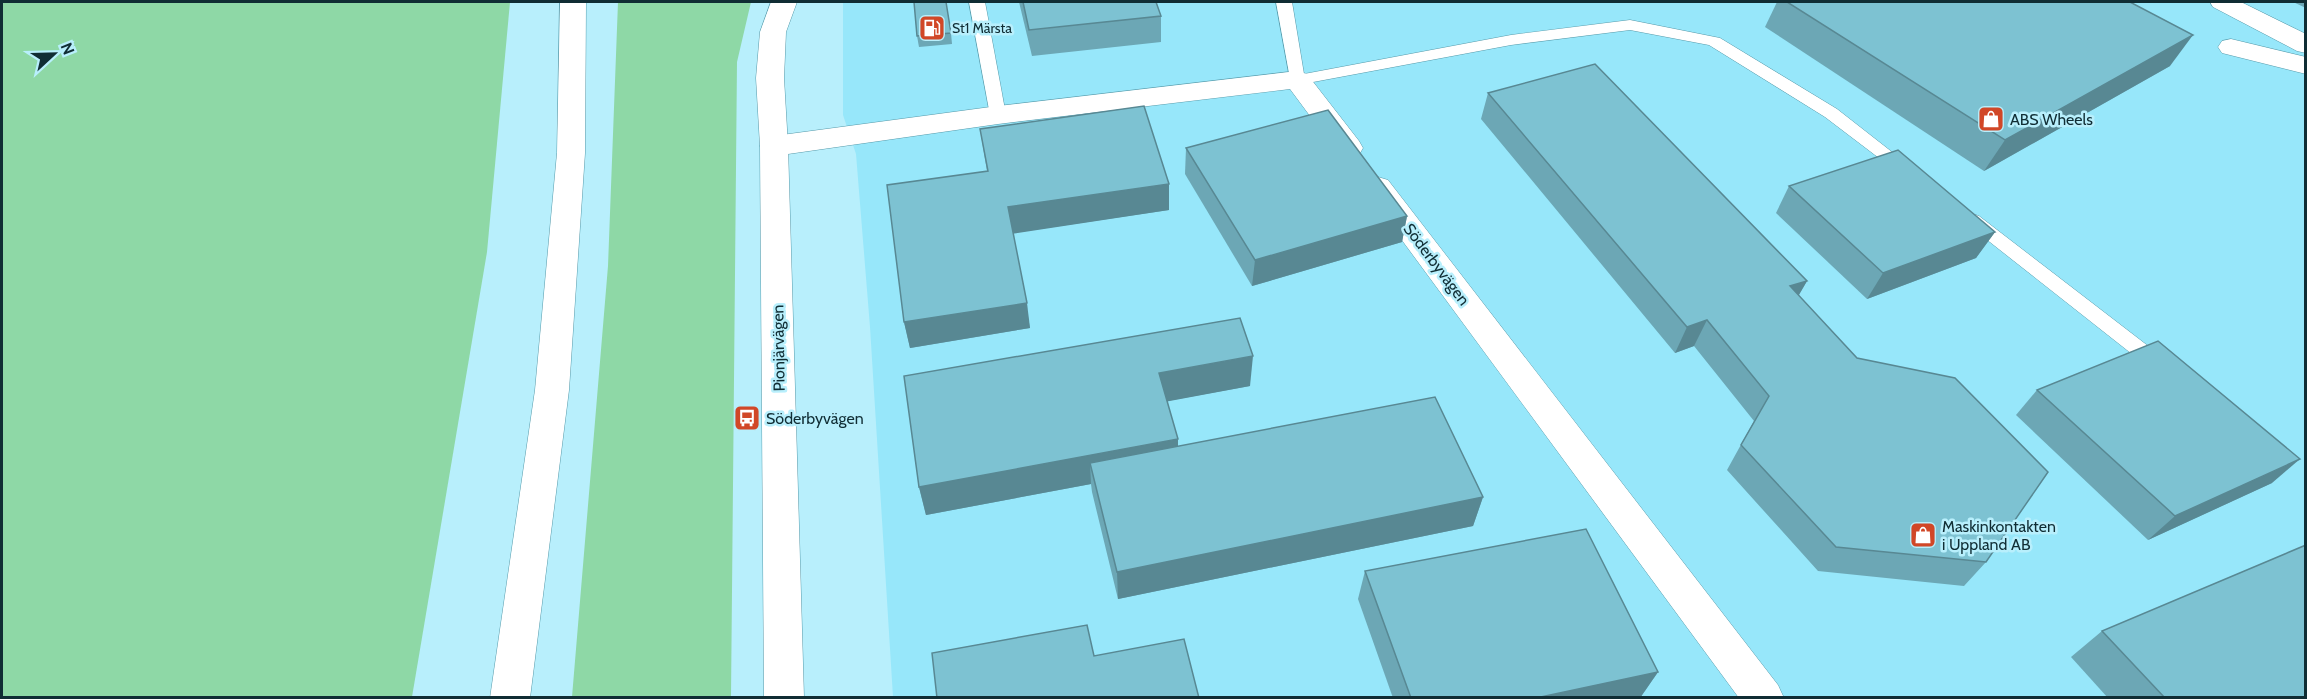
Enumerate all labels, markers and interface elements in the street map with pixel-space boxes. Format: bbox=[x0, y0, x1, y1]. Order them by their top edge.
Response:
fuel station icon: St1 Märsta bbox=[917, 13, 947, 43]
place label: St1 Märsta bbox=[952, 19, 1012, 37]
north arrow bbox=[24, 24, 84, 84]
text: N bbox=[57, 40, 78, 57]
shop icon: ABS Wheels bbox=[1976, 104, 2006, 134]
place label: ABS Wheels bbox=[2010, 110, 2093, 129]
street label: Söderbyvägen bbox=[1400, 220, 1474, 309]
street label: Pionjärvägen bbox=[768, 304, 789, 392]
bus stop icon: Söderbyvägen bbox=[732, 403, 762, 433]
place label: Söderbyvägen bbox=[766, 409, 864, 428]
place label: Maskinkontakten i Uppland AB bbox=[1942, 517, 2056, 554]
shop icon: Maskinkontakten i Uppland AB bbox=[1908, 520, 1938, 550]

